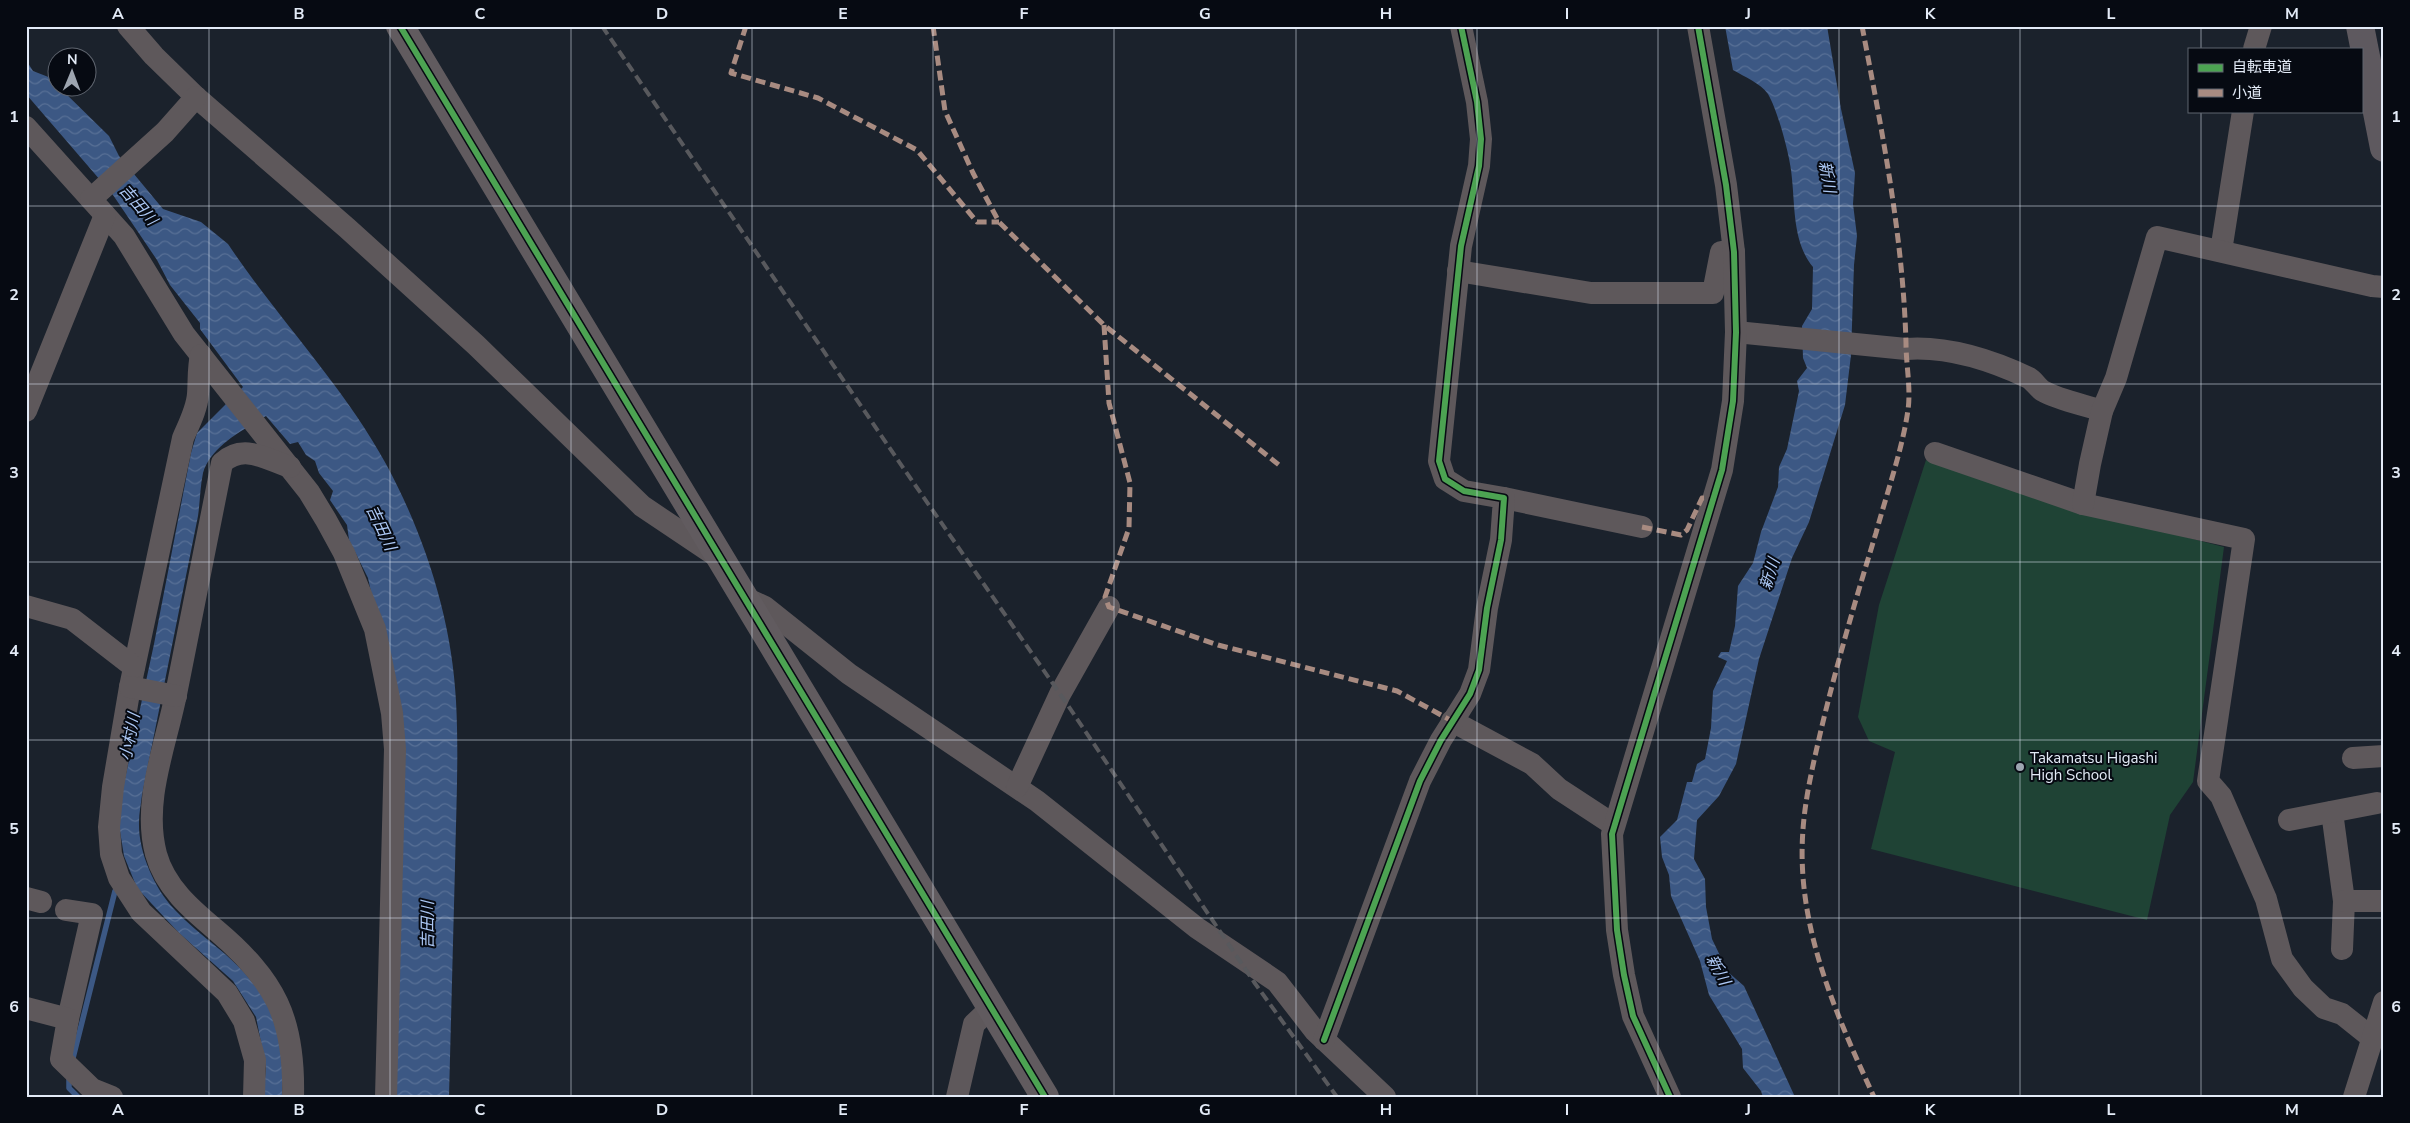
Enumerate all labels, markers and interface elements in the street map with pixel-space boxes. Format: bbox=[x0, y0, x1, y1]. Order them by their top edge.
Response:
text: A bbox=[112, 3, 124, 25]
text: B bbox=[293, 3, 305, 25]
text: C bbox=[475, 3, 486, 25]
text: D bbox=[656, 3, 668, 25]
text: E bbox=[838, 3, 848, 25]
text: F bbox=[1020, 3, 1029, 25]
text: G bbox=[1199, 3, 1211, 25]
text: H bbox=[1380, 3, 1392, 25]
text: I bbox=[1565, 3, 1569, 25]
text: J bbox=[1744, 3, 1751, 25]
text: K bbox=[1925, 3, 1937, 25]
text: L bbox=[2107, 3, 2116, 25]
text: M bbox=[2285, 3, 2299, 25]
north arrow bbox=[48, 48, 98, 98]
legend bbox=[2188, 48, 2362, 112]
text: N bbox=[67, 50, 78, 69]
text: 自転車道 bbox=[2232, 57, 2292, 77]
text: 小道 bbox=[2232, 83, 2262, 103]
text: 1 bbox=[9, 106, 19, 128]
text: 1 bbox=[2391, 106, 2401, 128]
water label: 新川 bbox=[1813, 159, 1841, 197]
water label: 吉田川 bbox=[114, 180, 163, 232]
text: 2 bbox=[9, 284, 19, 306]
text: 2 bbox=[2391, 284, 2401, 306]
text: 3 bbox=[9, 462, 19, 484]
text: 3 bbox=[2391, 462, 2401, 484]
water label: 吉田川 bbox=[361, 502, 402, 556]
water label: 新川 bbox=[1755, 554, 1786, 593]
text: 4 bbox=[9, 640, 19, 662]
text: 4 bbox=[2391, 640, 2401, 662]
water label: 小村川 bbox=[115, 709, 146, 763]
place label: Takamatsu Higashi High School bbox=[2030, 748, 2158, 785]
marker: Takamatsu Higashi High School bbox=[2014, 761, 2026, 773]
text: 5 bbox=[9, 818, 19, 840]
text: 5 bbox=[2391, 818, 2401, 840]
water label: 吉田川 bbox=[417, 899, 439, 949]
water label: 新川 bbox=[1701, 951, 1736, 991]
text: 6 bbox=[9, 996, 19, 1018]
text: 6 bbox=[2391, 996, 2401, 1018]
text: A bbox=[112, 1099, 124, 1121]
text: B bbox=[293, 1099, 305, 1121]
text: C bbox=[475, 1099, 486, 1121]
text: D bbox=[656, 1099, 668, 1121]
text: E bbox=[838, 1099, 848, 1121]
text: F bbox=[1020, 1099, 1029, 1121]
text: G bbox=[1199, 1099, 1211, 1121]
text: H bbox=[1380, 1099, 1392, 1121]
text: I bbox=[1565, 1099, 1569, 1121]
text: J bbox=[1744, 1099, 1751, 1121]
text: K bbox=[1925, 1099, 1937, 1121]
text: L bbox=[2107, 1099, 2116, 1121]
text: M bbox=[2285, 1099, 2299, 1121]

